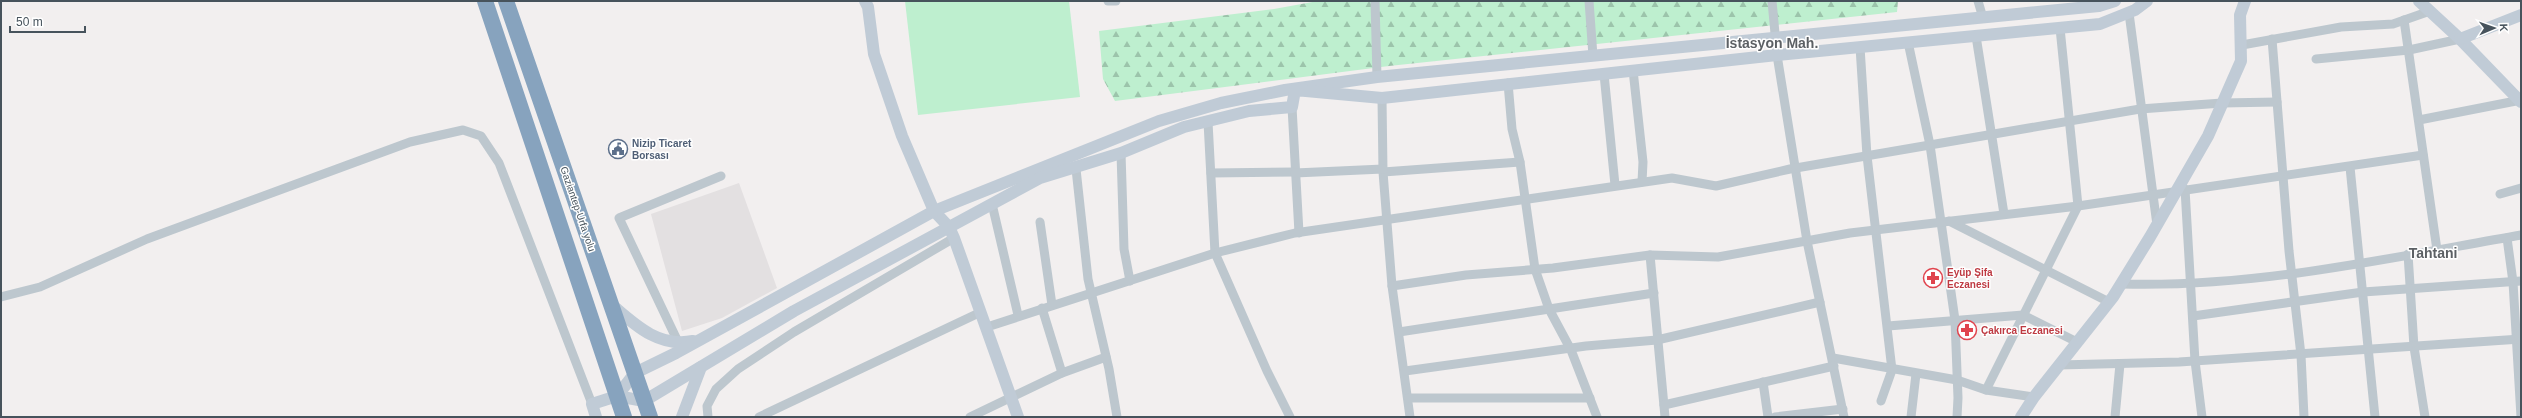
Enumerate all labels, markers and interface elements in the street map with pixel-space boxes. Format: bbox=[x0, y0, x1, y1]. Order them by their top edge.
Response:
scale bar bbox=[10, 8, 85, 34]
north arrow bbox=[2474, 8, 2514, 48]
text: 50 m bbox=[16, 15, 43, 29]
text: K bbox=[2498, 23, 2510, 32]
district label: İstasyon Mah. bbox=[1726, 35, 1818, 51]
public building icon: Nizip Ticaret Borsası bbox=[607, 138, 629, 160]
place label: Nizip Ticaret Borsası bbox=[632, 138, 692, 161]
street label: Gaziantep-Urfa yolu bbox=[558, 165, 598, 253]
district label: Tahtani bbox=[2409, 245, 2457, 261]
pharmacy icon: Eyüp Şifa Eczanesi bbox=[1922, 267, 1944, 289]
place label: Eyüp Şifa Eczanesi bbox=[1947, 267, 1993, 290]
pharmacy icon: Çakırca Eczanesi bbox=[1956, 319, 1978, 341]
place label: Çakırca Eczanesi bbox=[1981, 325, 2063, 336]

